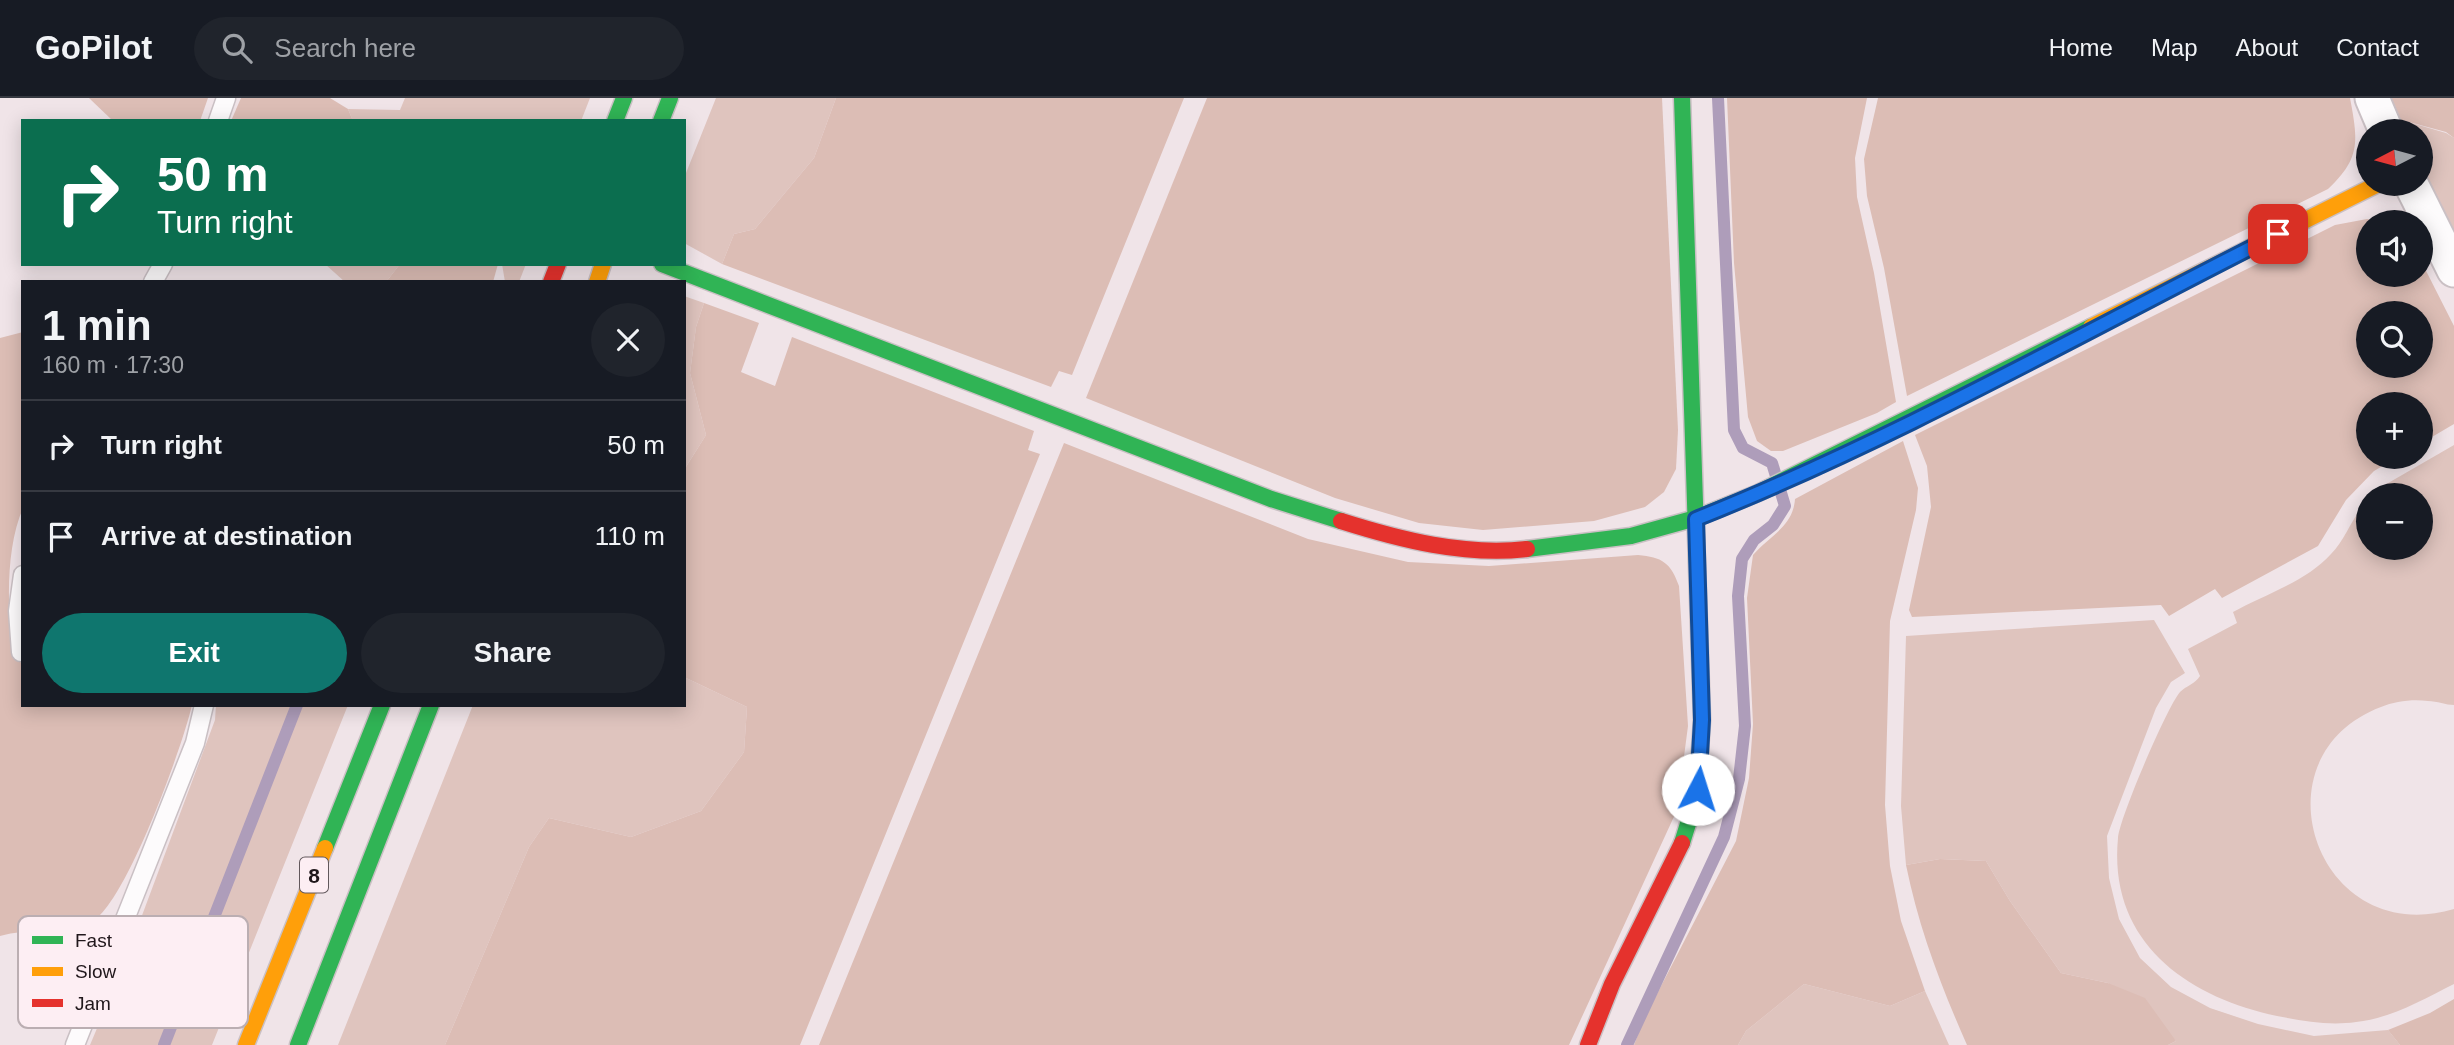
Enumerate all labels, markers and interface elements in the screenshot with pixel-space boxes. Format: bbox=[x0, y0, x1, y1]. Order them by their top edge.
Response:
search box bbox=[194, 17, 684, 80]
text: GoPilot bbox=[35, 29, 152, 66]
icon: search bbox=[218, 29, 256, 67]
text: Search here bbox=[274, 33, 416, 63]
text: Home bbox=[2049, 34, 2113, 61]
text: Map bbox=[2151, 34, 2198, 61]
text: About bbox=[2236, 34, 2298, 61]
text: Contact bbox=[2336, 34, 2419, 61]
north arrow bbox=[2356, 119, 2432, 196]
map controls bbox=[2356, 119, 2433, 560]
icon: right bbox=[42, 147, 133, 238]
text: 50 m bbox=[157, 147, 269, 201]
text: Turn right bbox=[157, 204, 293, 240]
pin bbox=[2248, 204, 2308, 264]
button: sound bbox=[2356, 210, 2433, 287]
icon: arrive bbox=[2259, 215, 2297, 253]
button: search bbox=[2356, 301, 2433, 378]
text: 1 min bbox=[42, 302, 152, 349]
button: close bbox=[591, 303, 665, 377]
text: 160 m · 17:30 bbox=[42, 352, 184, 378]
button: + bbox=[2356, 392, 2433, 469]
icon: right bbox=[42, 427, 80, 465]
text: Turn right bbox=[101, 430, 222, 460]
text: 50 m bbox=[607, 430, 665, 460]
button: − bbox=[2356, 483, 2433, 560]
icon: arrive bbox=[42, 518, 80, 556]
text: Arrive at destination bbox=[101, 521, 352, 551]
text: 110 m bbox=[595, 521, 665, 551]
button: Exit bbox=[42, 613, 347, 693]
button: Share bbox=[361, 613, 665, 693]
position arrow bbox=[1661, 752, 1735, 826]
road number: 8 bbox=[300, 858, 328, 892]
legend bbox=[18, 916, 248, 1028]
text: Fast bbox=[75, 930, 113, 951]
text: Slow bbox=[75, 961, 116, 982]
text: Jam bbox=[75, 993, 111, 1014]

